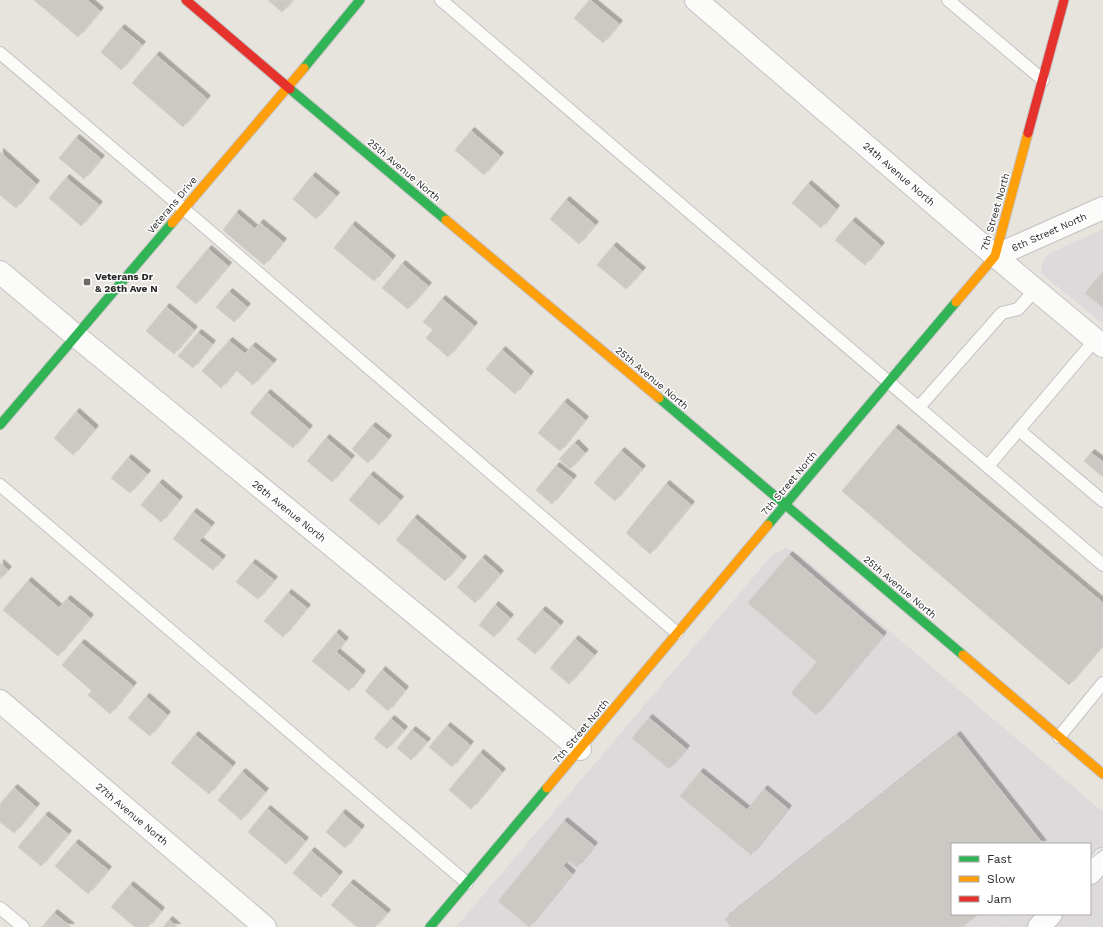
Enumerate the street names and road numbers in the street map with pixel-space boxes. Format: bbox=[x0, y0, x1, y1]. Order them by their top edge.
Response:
street label: 25th Avenue North bbox=[366, 136, 442, 204]
street label: 24th Avenue North bbox=[861, 140, 937, 208]
street label: 7th Street North bbox=[979, 172, 1011, 252]
street label: Veterans Drive bbox=[145, 174, 199, 236]
street label: 6th Street North bbox=[1010, 211, 1088, 253]
street label: 25th Avenue North bbox=[614, 344, 690, 412]
street label: 7th Street North bbox=[759, 449, 819, 517]
street label: 26th Avenue North bbox=[250, 478, 328, 544]
street label: 25th Avenue North bbox=[862, 553, 938, 621]
street label: 7th Street North bbox=[551, 697, 611, 765]
street label: 27th Avenue North bbox=[94, 781, 170, 847]

